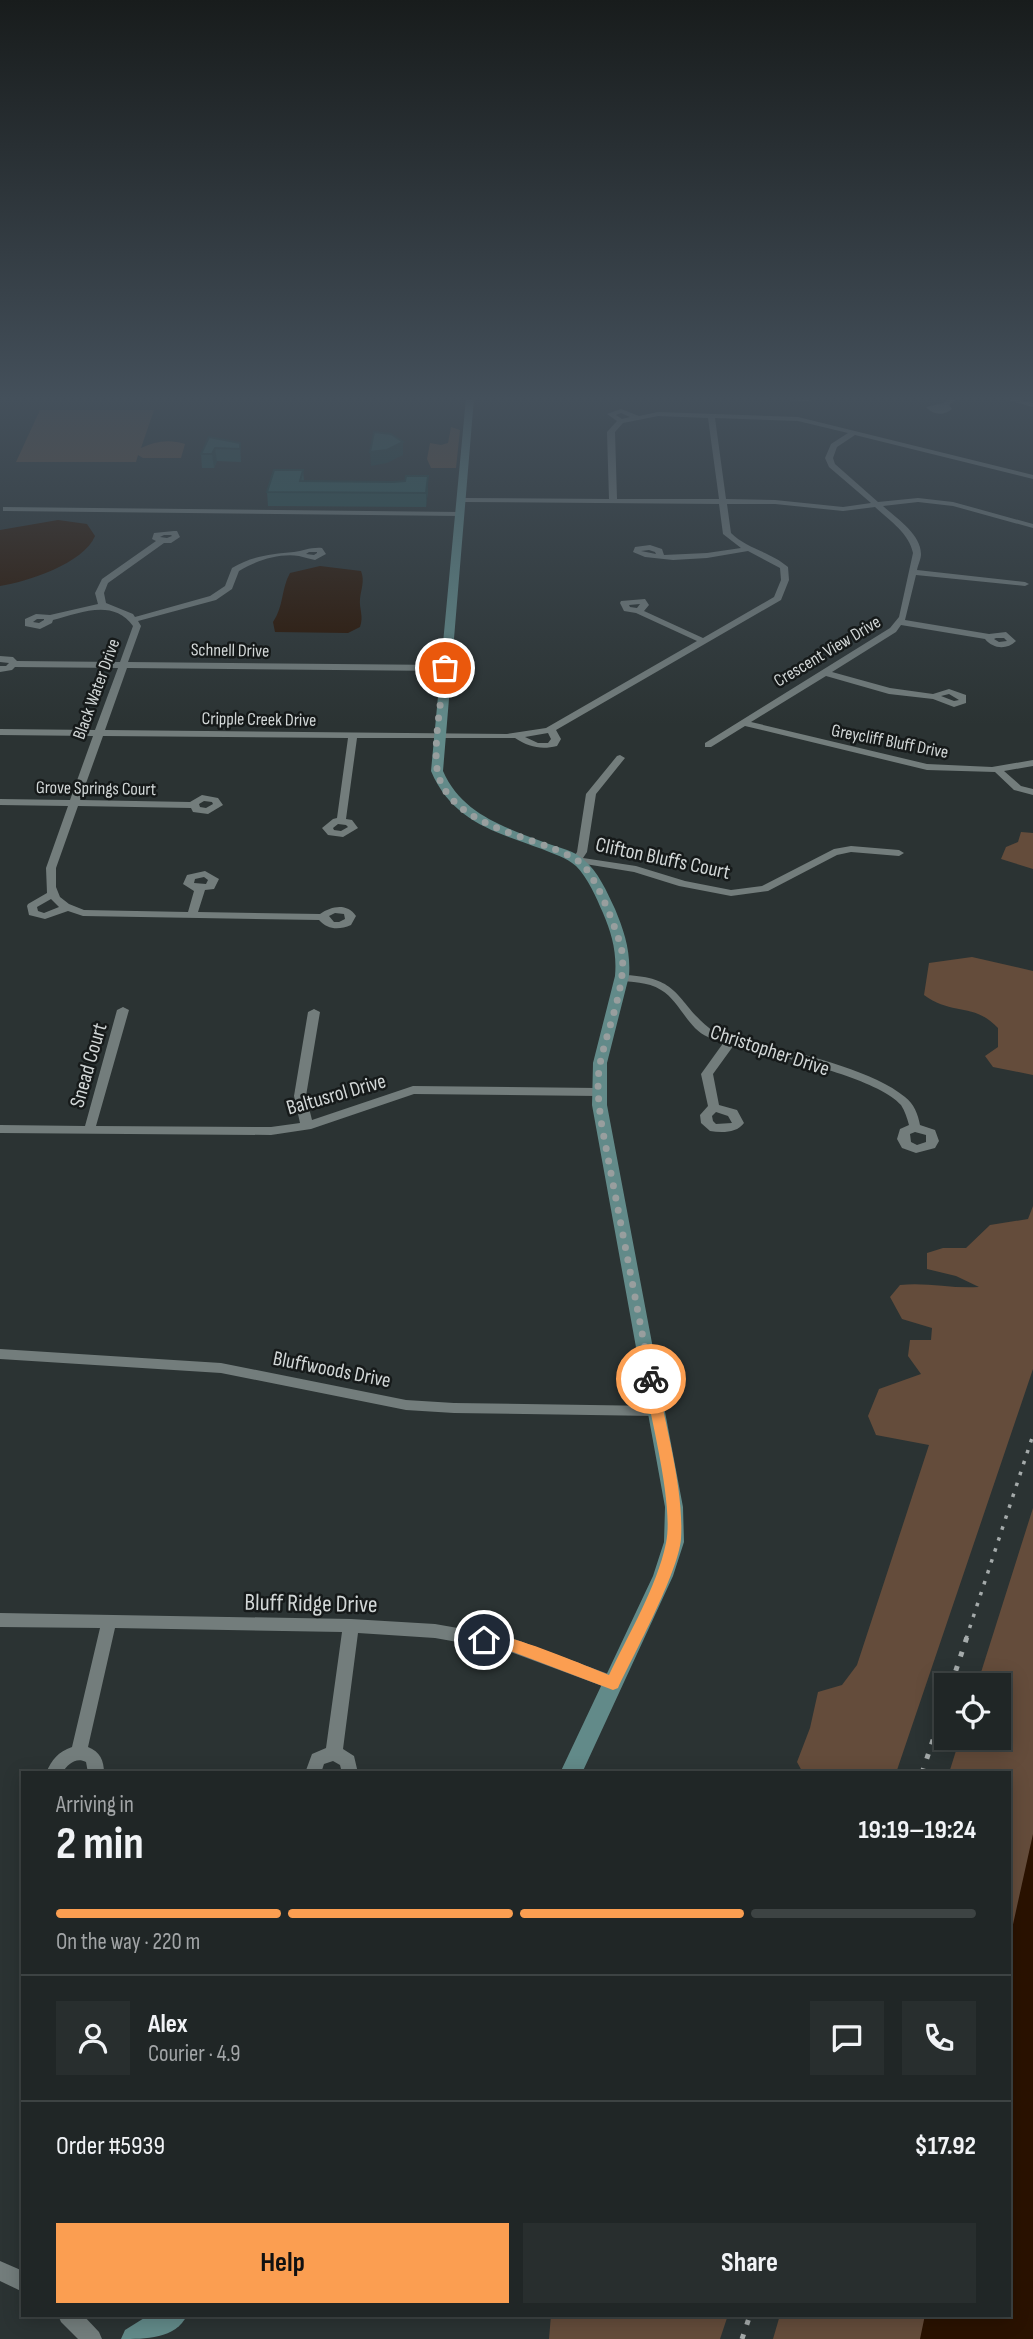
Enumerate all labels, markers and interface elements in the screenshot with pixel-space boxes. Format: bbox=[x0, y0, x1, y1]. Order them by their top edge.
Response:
street label: Crescent View Drive bbox=[770, 611, 884, 692]
street label: Black Water Drive bbox=[69, 636, 124, 742]
pin bbox=[415, 638, 475, 698]
street label: Schnell Drive bbox=[191, 639, 269, 662]
icon: bag bbox=[426, 649, 464, 687]
street label: Cripple Creek Drive bbox=[201, 708, 317, 731]
street label: Greycliff Bluff Drive bbox=[830, 720, 950, 763]
street label: Grove Springs Court bbox=[36, 777, 157, 800]
street label: Clifton Bluffs Court bbox=[593, 832, 732, 885]
street label: Christopher Drive bbox=[707, 1019, 833, 1081]
street label: Snead Court bbox=[65, 1020, 112, 1110]
street label: Baltusrol Drive bbox=[283, 1068, 389, 1121]
courier bbox=[616, 1344, 686, 1414]
street label: Bluffwoods Drive bbox=[271, 1346, 393, 1393]
icon: bike bbox=[632, 1360, 670, 1398]
street label: Bluff Ridge Drive bbox=[244, 1588, 378, 1619]
pin bbox=[454, 1610, 514, 1670]
icon: home bbox=[465, 1621, 503, 1659]
map controls bbox=[934, 1673, 1011, 1750]
button: locate bbox=[934, 1673, 1011, 1750]
text: Arriving in bbox=[56, 1791, 134, 1819]
text: 19:19–19:24 bbox=[858, 1815, 976, 1846]
text: 2 min bbox=[56, 1817, 144, 1872]
text: On the way · 220 m bbox=[56, 1928, 200, 1956]
button: person bbox=[56, 2001, 130, 2075]
button: chat bbox=[810, 2001, 884, 2075]
button: phone bbox=[902, 2001, 976, 2075]
text: Alex bbox=[148, 2009, 188, 2040]
text: Courier · 4.9 bbox=[148, 2040, 240, 2068]
text: Order #5939 bbox=[56, 2131, 165, 2162]
text: $17.92 bbox=[914, 2131, 976, 2162]
button: Help bbox=[56, 2223, 509, 2303]
button: Share bbox=[523, 2223, 976, 2303]

